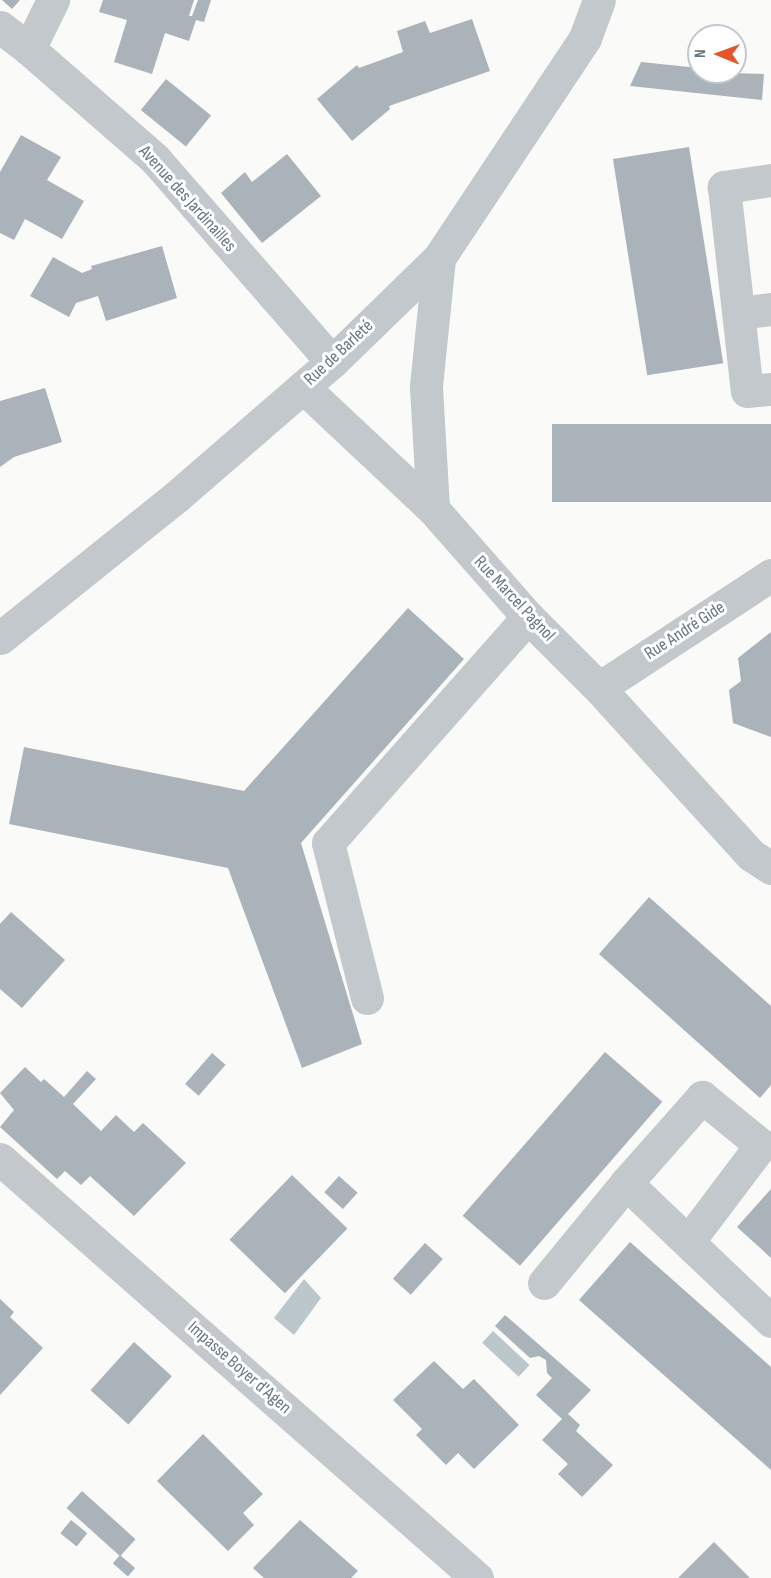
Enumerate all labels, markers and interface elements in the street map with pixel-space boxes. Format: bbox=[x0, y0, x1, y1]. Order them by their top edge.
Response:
north arrow bbox=[687, 24, 747, 84]
text: N bbox=[691, 49, 710, 58]
street label: Avenue des Jardinailles bbox=[134, 141, 240, 257]
street label: Rue de Barleté bbox=[300, 315, 378, 391]
street label: Rue Marcel Pagnol bbox=[469, 552, 559, 646]
street label: Rue André Gide bbox=[641, 597, 729, 665]
street label: Impasse Boyer d'Agen bbox=[183, 1317, 295, 1419]

